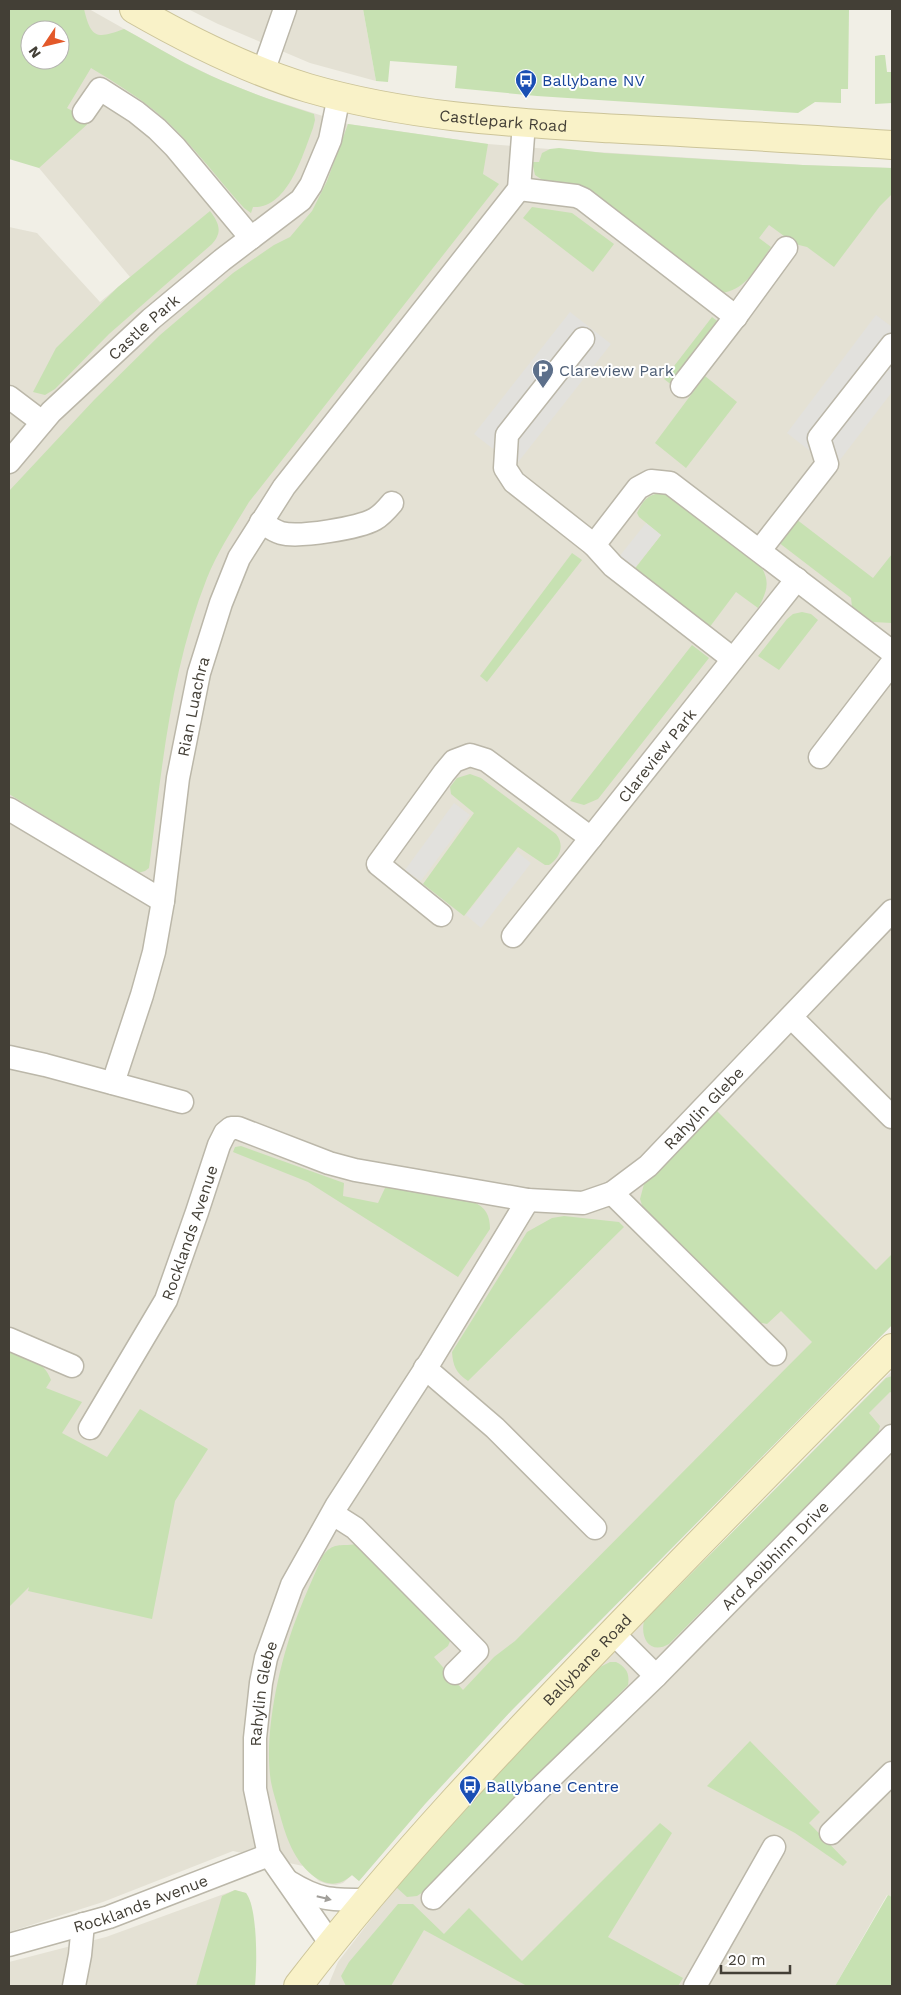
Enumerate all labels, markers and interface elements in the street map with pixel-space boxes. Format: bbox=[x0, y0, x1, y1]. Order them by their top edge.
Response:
north arrow bbox=[20, 20, 70, 70]
text: N bbox=[25, 44, 44, 61]
bus stop icon: Ballybane NV bbox=[514, 68, 538, 99]
place label: Ballybane NV bbox=[542, 71, 645, 90]
street label: Castlepark Road bbox=[438, 106, 568, 136]
street label: Castle Park bbox=[104, 290, 183, 364]
parking icon: Clareview Park bbox=[531, 358, 555, 389]
place label: Clareview Park bbox=[559, 361, 674, 380]
street label: Rian Luachra bbox=[174, 654, 214, 758]
street label: Clareview Park bbox=[614, 705, 700, 806]
street label: Rahylin Glebe bbox=[660, 1063, 748, 1154]
street label: Rocklands Avenue bbox=[158, 1163, 222, 1303]
street label: Ard Aoibhinn Drive bbox=[717, 1497, 833, 1614]
street label: Ballybane Road bbox=[539, 1610, 636, 1710]
street label: Rahylin Glebe bbox=[246, 1638, 281, 1747]
bus stop icon: Ballybane Centre bbox=[458, 1774, 482, 1805]
place label: Ballybane Centre bbox=[486, 1777, 619, 1796]
street label: Rocklands Avenue bbox=[71, 1871, 211, 1937]
one-way arrow bbox=[317, 1894, 332, 1902]
scale bar bbox=[721, 1942, 790, 1974]
text: 20 m bbox=[728, 1951, 766, 1969]

